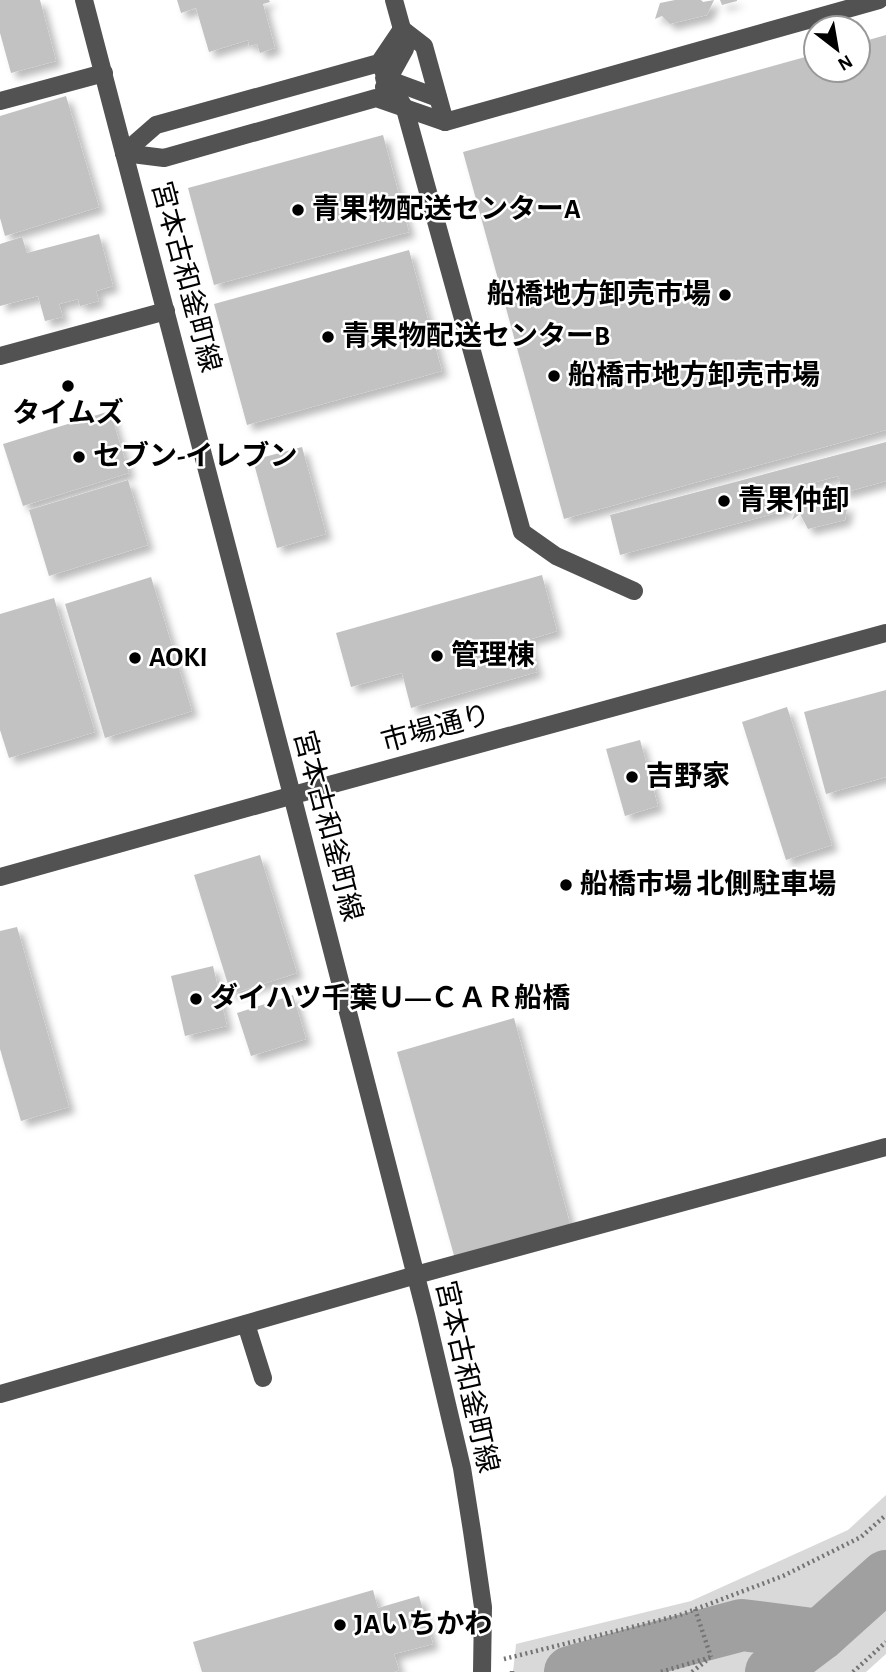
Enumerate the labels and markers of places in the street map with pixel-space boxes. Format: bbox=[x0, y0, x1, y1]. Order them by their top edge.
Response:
place label: 青果物配送センターA bbox=[312, 194, 581, 224]
marker: 青果物配送センターA bbox=[290, 202, 306, 218]
place label: 船橋地方卸売市場 bbox=[487, 279, 711, 309]
marker: 船橋地方卸売市場 bbox=[717, 287, 733, 303]
place label: 青果物配送センターB bbox=[342, 321, 610, 351]
marker: 青果物配送センターB bbox=[320, 329, 336, 345]
place label: 船橋市地方卸売市場 bbox=[568, 360, 820, 390]
marker: 船橋市地方卸売市場 bbox=[546, 368, 562, 384]
marker: タイムズ bbox=[60, 378, 76, 394]
place label: タイムズ bbox=[12, 397, 124, 428]
place label: セブン-イレブン bbox=[93, 440, 298, 471]
marker: セブン-イレブン bbox=[71, 449, 87, 465]
place label: 青果仲卸 bbox=[738, 485, 850, 515]
marker: 青果仲卸 bbox=[716, 493, 732, 509]
place label: 管理棟 bbox=[451, 639, 535, 670]
place label: AOKI bbox=[149, 644, 208, 672]
marker: 管理棟 bbox=[429, 648, 445, 664]
marker: AOKI bbox=[127, 650, 143, 666]
place label: 吉野家 bbox=[646, 761, 730, 791]
marker: 吉野家 bbox=[624, 769, 640, 785]
place label: 船橋市場 北側駐車場 bbox=[580, 869, 836, 899]
marker: 船橋市場 北側駐車場 bbox=[558, 877, 574, 893]
place label: ダイハツ千葉Ｕ―ＣＡＲ船橋 bbox=[210, 982, 570, 1013]
marker: ダイハツ千葉Ｕ―ＣＡＲ船橋 bbox=[188, 991, 204, 1007]
place label: JAいちかわ bbox=[354, 1610, 492, 1639]
marker: JAいちかわ bbox=[332, 1617, 348, 1633]

